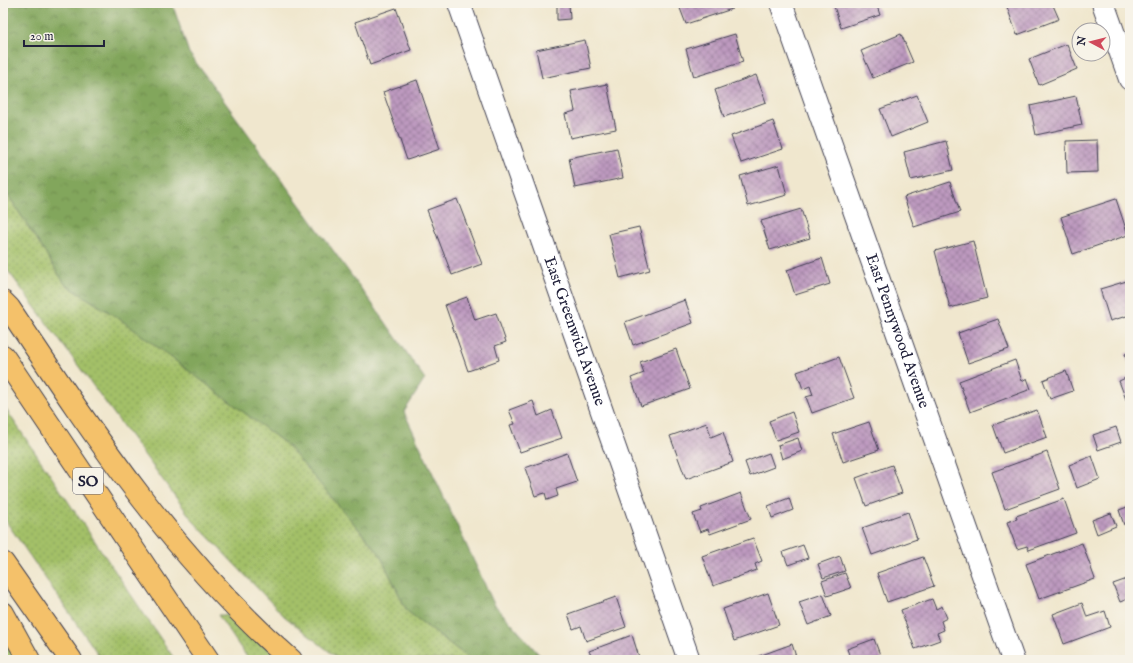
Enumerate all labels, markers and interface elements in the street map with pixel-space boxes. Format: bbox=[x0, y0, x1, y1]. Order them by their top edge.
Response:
scale bar bbox=[24, 22, 104, 48]
north arrow bbox=[1071, 22, 1111, 62]
text: 20 m bbox=[30, 29, 53, 44]
text: N bbox=[1074, 35, 1090, 47]
street label: East Pennywood Avenue bbox=[860, 251, 933, 411]
street label: East Greenwich Avenue bbox=[539, 254, 609, 409]
road number: SO bbox=[73, 468, 103, 494]

